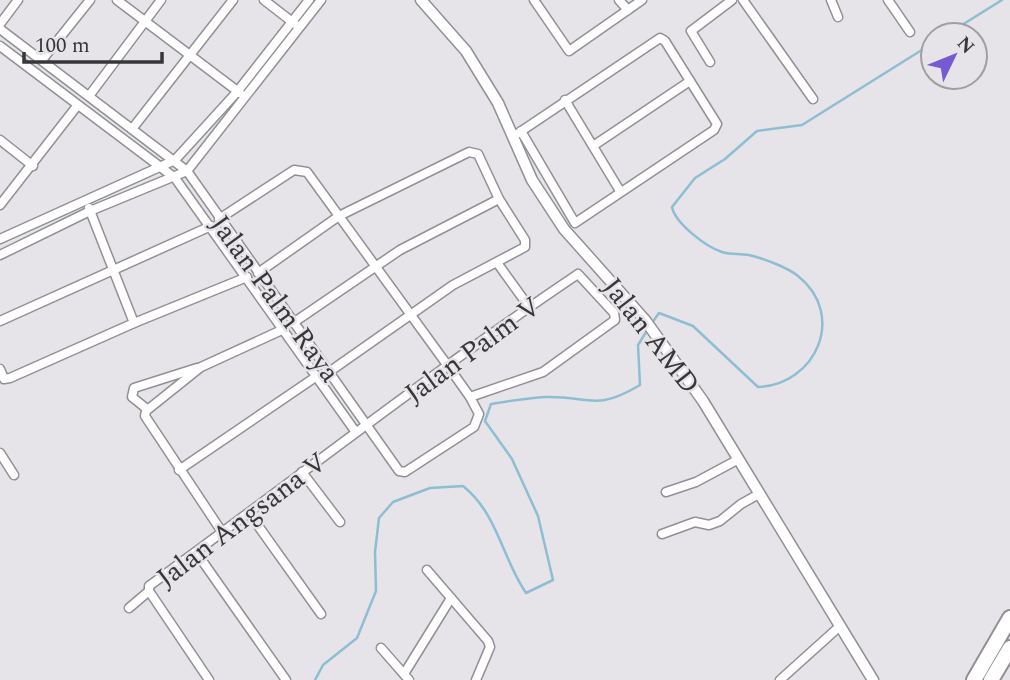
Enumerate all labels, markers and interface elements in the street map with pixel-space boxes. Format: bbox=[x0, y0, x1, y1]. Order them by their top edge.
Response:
scale bar bbox=[24, 21, 163, 65]
north arrow bbox=[919, 21, 989, 91]
text: 100 m bbox=[35, 30, 90, 62]
text: N bbox=[949, 30, 981, 61]
street label: Jalan Palm Raya bbox=[199, 206, 351, 392]
street label: Jalan AMD bbox=[591, 268, 710, 404]
street label: Jalan Palm V bbox=[396, 286, 550, 415]
street label: Jalan Angsana V bbox=[147, 442, 336, 599]

